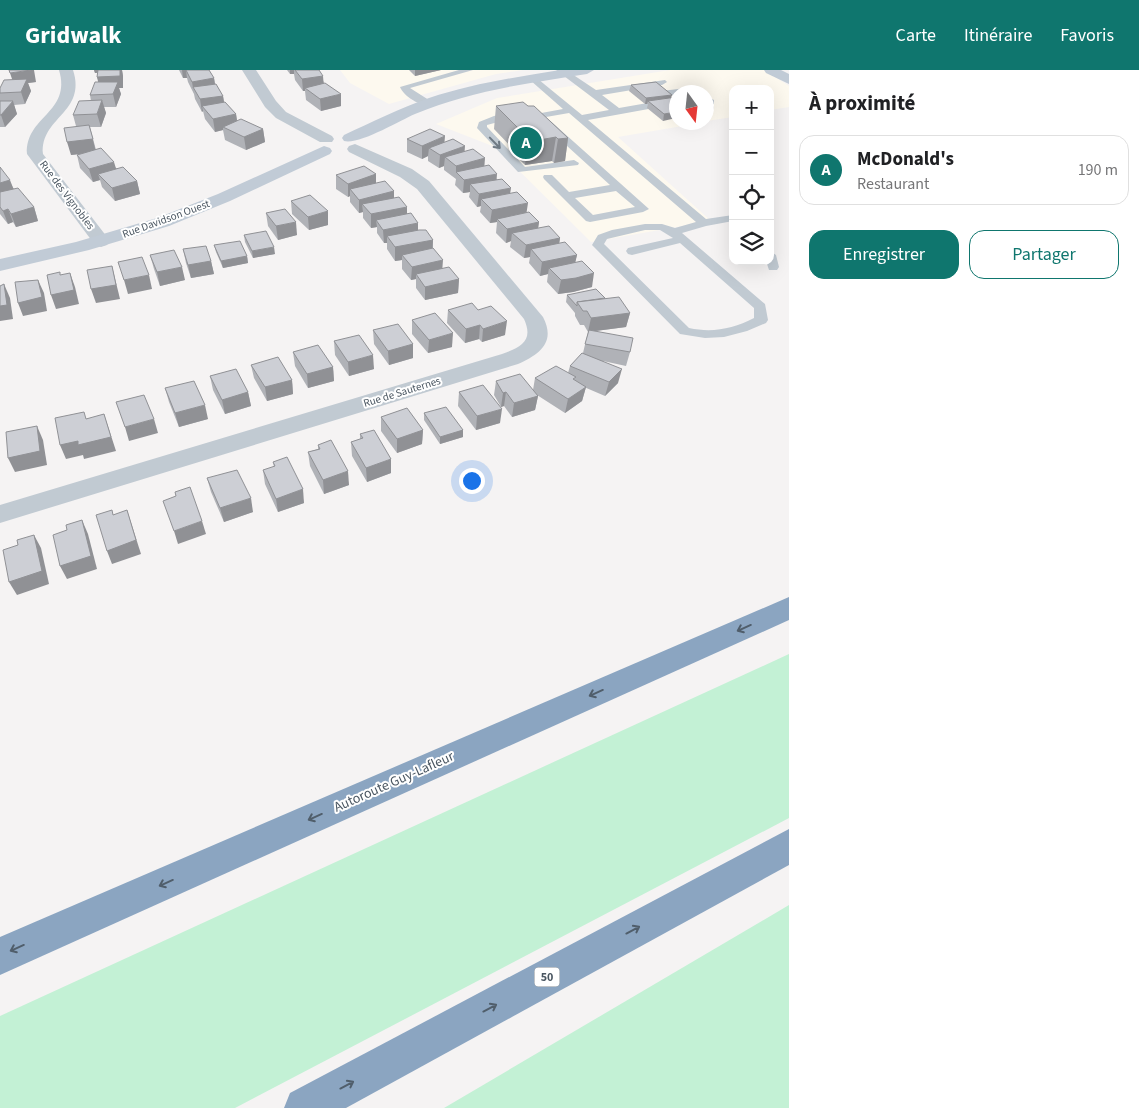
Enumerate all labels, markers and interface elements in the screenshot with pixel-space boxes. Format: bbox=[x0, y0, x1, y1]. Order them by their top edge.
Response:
text: Gridwalk bbox=[25, 18, 121, 53]
text: Carte bbox=[896, 23, 936, 48]
text: Itinéraire bbox=[964, 23, 1032, 48]
text: Favoris bbox=[1060, 23, 1114, 48]
north arrow bbox=[669, 85, 714, 130]
map controls bbox=[729, 85, 774, 265]
button: + bbox=[729, 85, 774, 130]
text: À proximité bbox=[809, 88, 915, 118]
pin: A bbox=[510, 124, 542, 162]
button: − bbox=[729, 130, 774, 175]
one-way arrow bbox=[489, 136, 501, 148]
text: McDonald's bbox=[857, 146, 954, 173]
street label: Rue des Vignobles bbox=[36, 157, 98, 233]
text: A bbox=[821, 159, 831, 181]
text: 190 m bbox=[1078, 159, 1118, 181]
text: Restaurant bbox=[857, 173, 930, 195]
button: locate bbox=[729, 175, 774, 220]
street label: Rue Davidson Ouest bbox=[120, 196, 212, 242]
button: layers bbox=[729, 220, 774, 265]
button: Enregistrer bbox=[809, 230, 959, 279]
button: Partager bbox=[969, 230, 1119, 279]
street label: Rue de Sauternes bbox=[362, 373, 443, 411]
your location bbox=[459, 468, 485, 494]
one-way arrow bbox=[737, 623, 752, 633]
one-way arrow bbox=[589, 689, 604, 699]
street label: Autoroute Guy-Lafleur bbox=[331, 746, 457, 817]
one-way arrow bbox=[308, 813, 323, 823]
one-way arrow bbox=[159, 878, 174, 888]
one-way arrow bbox=[626, 925, 640, 935]
one-way arrow bbox=[10, 944, 25, 954]
road number: 50 bbox=[534, 968, 560, 986]
one-way arrow bbox=[483, 1003, 498, 1013]
one-way arrow bbox=[340, 1080, 355, 1090]

